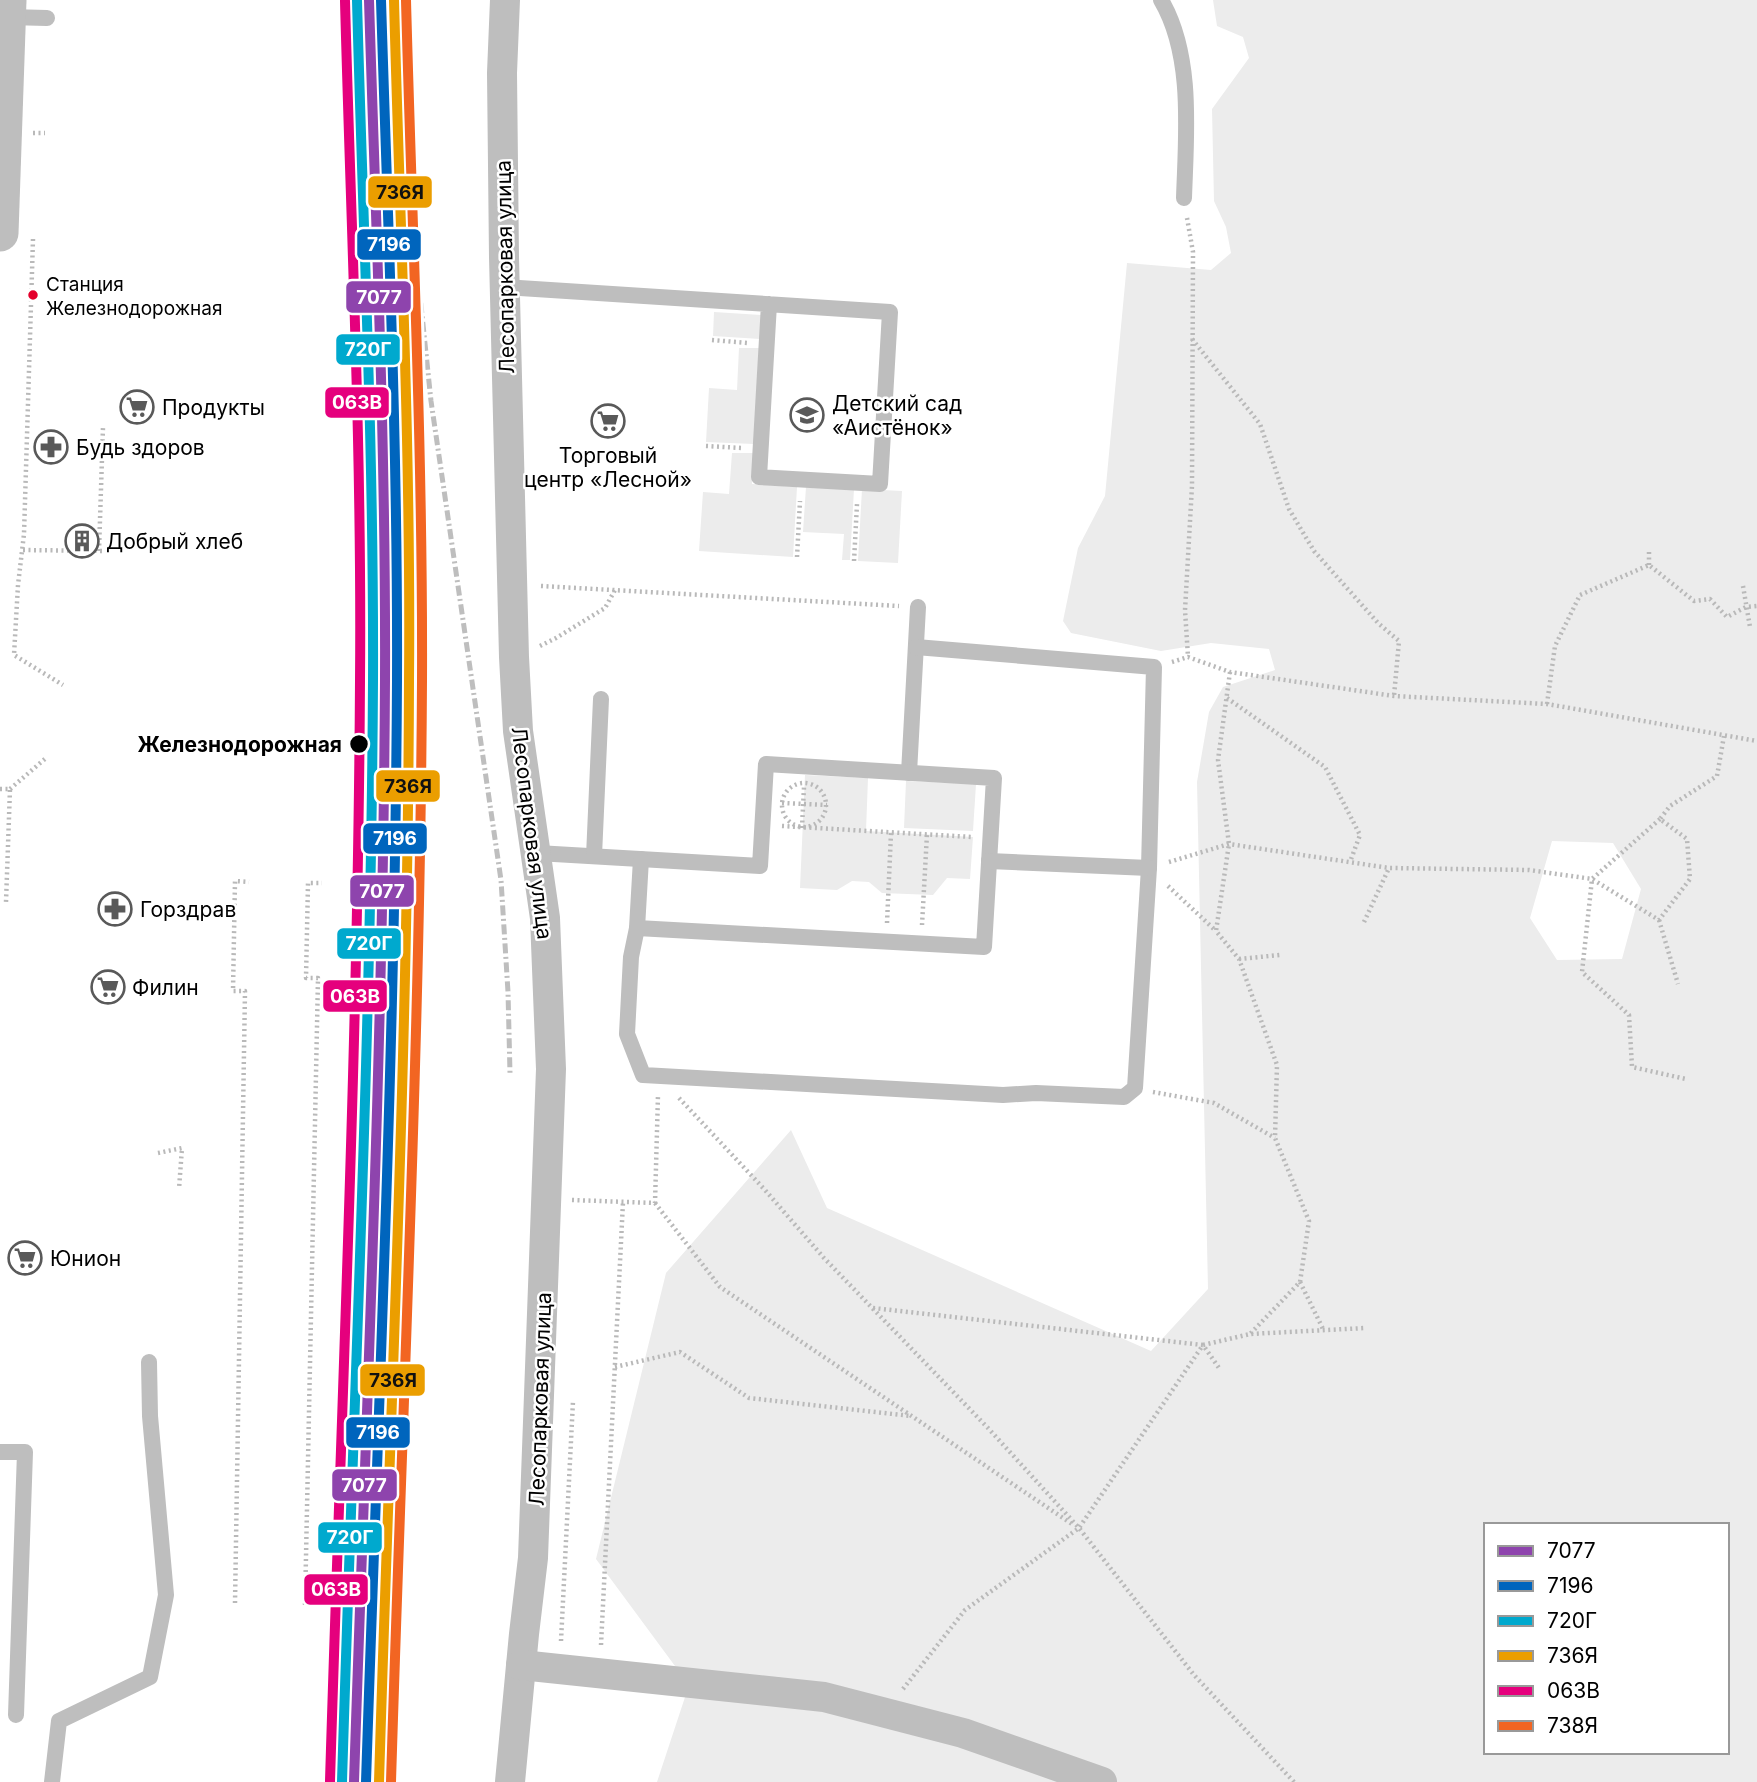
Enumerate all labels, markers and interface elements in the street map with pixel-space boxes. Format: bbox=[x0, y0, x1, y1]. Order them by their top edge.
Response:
street label: Лесопарковая улица bbox=[491, 160, 519, 374]
line badge: 736Я bbox=[367, 175, 433, 209]
text: 736Я bbox=[376, 181, 424, 204]
line badge: 7196 bbox=[356, 228, 422, 261]
text: 7196 bbox=[367, 233, 411, 256]
place label: Станция Железнодорожная bbox=[46, 273, 223, 320]
line badge: 7077 bbox=[345, 280, 412, 314]
text: 7077 bbox=[356, 286, 402, 309]
marker: Станция Железнодорожная bbox=[26, 288, 40, 302]
line badge: 720Г bbox=[335, 333, 401, 366]
text: 720Г bbox=[345, 338, 391, 361]
line badge: 063В bbox=[324, 386, 390, 419]
supermarket icon: Продукты bbox=[118, 388, 156, 426]
text: 063В bbox=[332, 391, 382, 414]
place label: Детский сад «Аистёнок» bbox=[832, 391, 962, 440]
place label: Продукты bbox=[162, 395, 265, 420]
school or university icon: Детский сад «Аистёнок» bbox=[788, 396, 826, 434]
supermarket icon: Торговый центр «Лесной» bbox=[589, 402, 627, 440]
pharmacy icon: Будь здоров bbox=[32, 428, 70, 466]
place label: Будь здоров bbox=[76, 435, 205, 460]
place label: Торговый центр «Лесной» bbox=[524, 443, 692, 492]
building icon: Добрый хлеб bbox=[63, 522, 101, 560]
place label: Добрый хлеб bbox=[106, 529, 243, 554]
street label: Лесопарковая улица bbox=[507, 725, 557, 941]
place label: Железнодорожная bbox=[137, 732, 342, 757]
marker: Железнодорожная bbox=[348, 733, 370, 755]
line badge: 736Я bbox=[375, 769, 441, 803]
text: 736Я bbox=[384, 775, 432, 798]
line badge: 7196 bbox=[362, 822, 428, 855]
text: 7196 bbox=[373, 827, 417, 850]
line badge: 7077 bbox=[349, 874, 415, 908]
text: 7077 bbox=[359, 880, 405, 903]
pharmacy icon: Горздрав bbox=[96, 890, 134, 928]
place label: Горздрав bbox=[140, 897, 236, 922]
line badge: 720Г bbox=[336, 927, 402, 960]
text: 720Г bbox=[346, 932, 392, 955]
supermarket icon: Филин bbox=[89, 968, 127, 1006]
place label: Филин bbox=[132, 975, 199, 1000]
line badge: 063В bbox=[322, 979, 388, 1013]
text: 063В bbox=[330, 985, 380, 1008]
supermarket icon: Юнион bbox=[6, 1239, 44, 1277]
place label: Юнион bbox=[50, 1246, 121, 1271]
street label: Лесопарковая улица bbox=[524, 1292, 556, 1506]
line badge: 736Я bbox=[359, 1363, 426, 1397]
text: 736Я bbox=[369, 1369, 417, 1392]
line badge: 7196 bbox=[345, 1416, 411, 1449]
text: 7196 bbox=[356, 1421, 400, 1444]
line badge: 7077 bbox=[331, 1468, 398, 1502]
text: 7077 bbox=[341, 1474, 387, 1497]
line badge: 720Г bbox=[317, 1521, 383, 1554]
legend bbox=[1484, 1523, 1729, 1754]
text: 720Г bbox=[327, 1526, 373, 1549]
text: 7077 bbox=[1547, 1538, 1596, 1563]
line badge: 063В bbox=[303, 1573, 369, 1606]
text: 7196 bbox=[1547, 1573, 1593, 1598]
text: 063В bbox=[311, 1578, 361, 1601]
text: 720Г bbox=[1547, 1608, 1597, 1633]
text: 736Я bbox=[1547, 1643, 1598, 1668]
text: 063В bbox=[1547, 1678, 1600, 1703]
text: 738Я bbox=[1547, 1713, 1598, 1738]

